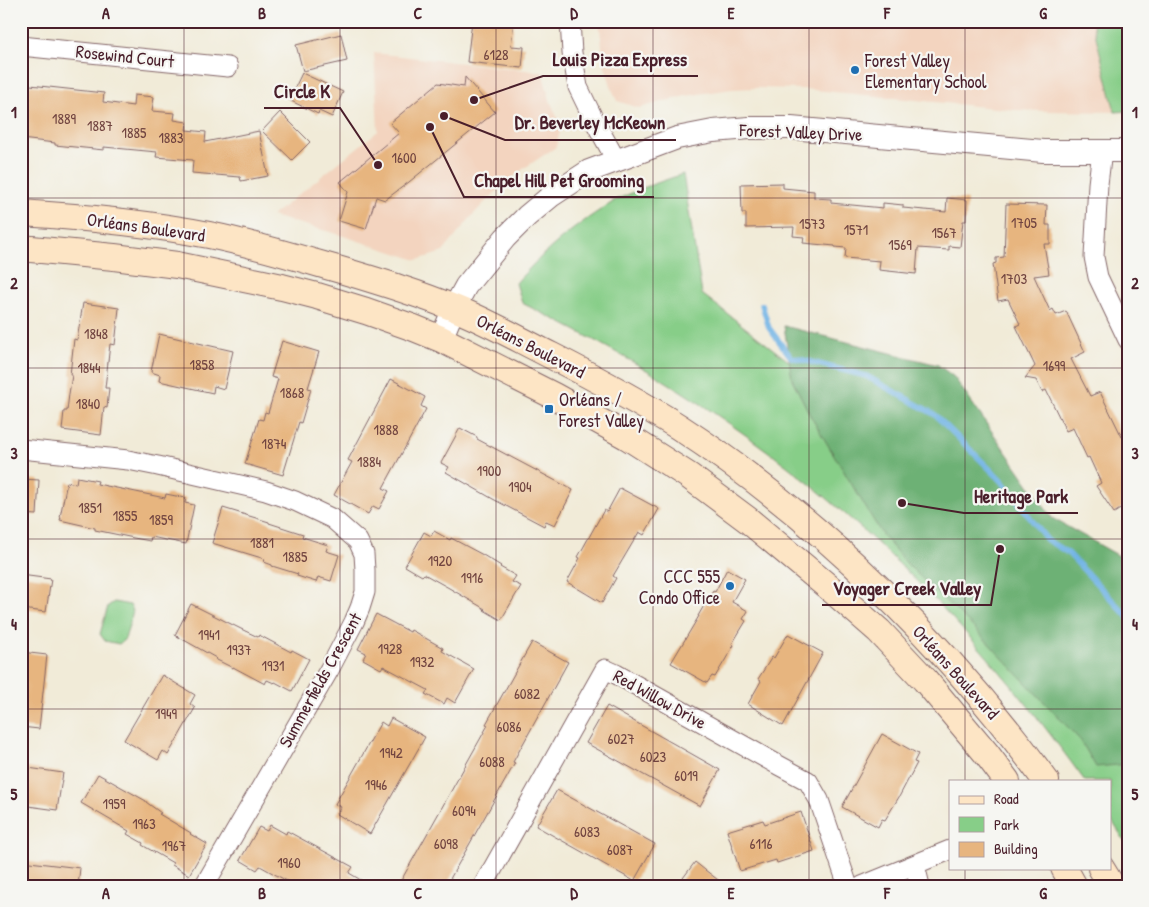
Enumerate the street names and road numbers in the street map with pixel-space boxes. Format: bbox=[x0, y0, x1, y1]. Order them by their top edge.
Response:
street label: Rosewind Court bbox=[75, 38, 176, 74]
street label: Forest Valley Drive bbox=[738, 117, 863, 147]
street label: Orléans Boulevard bbox=[85, 206, 207, 248]
street label: Orléans Boulevard bbox=[472, 308, 590, 384]
street label: Summerfields Crescent bbox=[273, 607, 368, 752]
street label: Orléans Boulevard bbox=[907, 619, 1005, 725]
street label: Red Willow Drive bbox=[609, 663, 711, 735]

